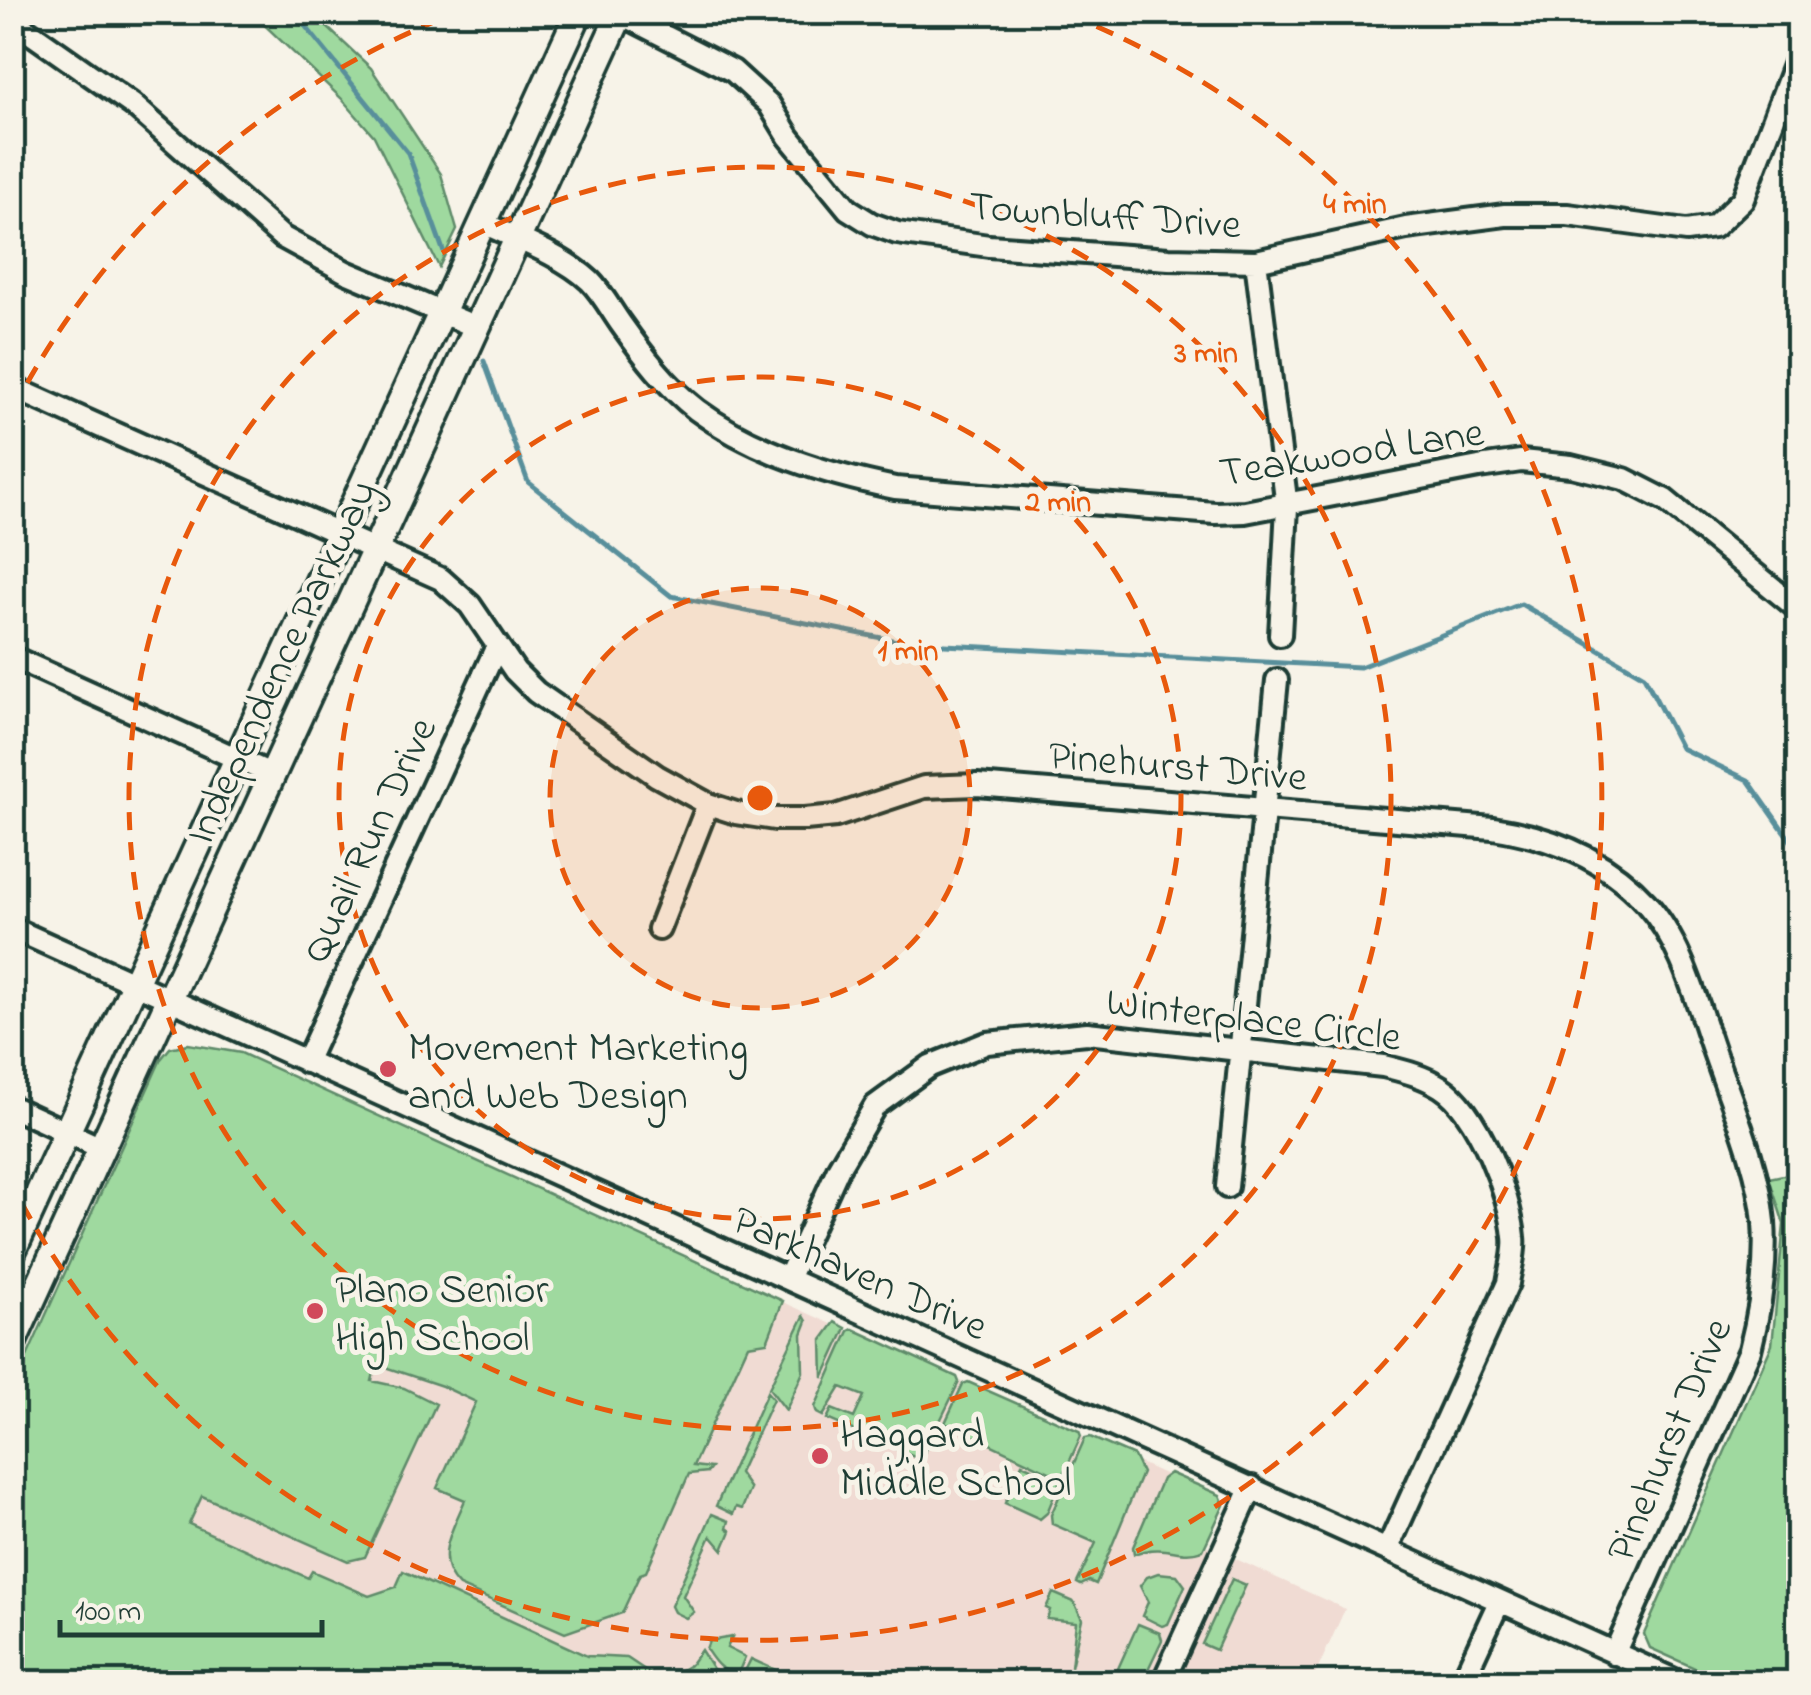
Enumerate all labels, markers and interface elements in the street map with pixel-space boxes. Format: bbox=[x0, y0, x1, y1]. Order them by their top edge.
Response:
street label: Townbluff Drive bbox=[967, 178, 1243, 257]
text: 4 min bbox=[1323, 184, 1387, 228]
text: 3 min bbox=[1173, 333, 1238, 377]
street label: Teakwood Lane bbox=[1215, 403, 1488, 505]
street label: Independence Parkway bbox=[172, 471, 394, 855]
text: 2 min bbox=[1024, 482, 1091, 526]
text: 1 min bbox=[878, 631, 938, 675]
street label: Quail Run Drive bbox=[287, 708, 455, 974]
street label: Pinehurst Drive bbox=[1046, 727, 1310, 810]
centre of rings bbox=[742, 780, 778, 816]
street label: Winterplace Circle bbox=[1103, 973, 1404, 1070]
place label: Movement Marketing and Web Design bbox=[408, 1019, 748, 1128]
marker: Movement Marketing and Web Design bbox=[377, 1058, 399, 1080]
street label: Parkhaven Drive bbox=[722, 1192, 997, 1359]
place label: Plano Senior High School bbox=[335, 1261, 549, 1370]
marker: Plano Senior High School bbox=[304, 1300, 326, 1322]
street label: Pinehurst Drive bbox=[1592, 1309, 1750, 1572]
place label: Haggard Middle School bbox=[840, 1406, 1072, 1515]
marker: Haggard Middle School bbox=[809, 1445, 831, 1467]
scale bar bbox=[60, 1575, 322, 1637]
text: 100 m bbox=[75, 1591, 141, 1635]

